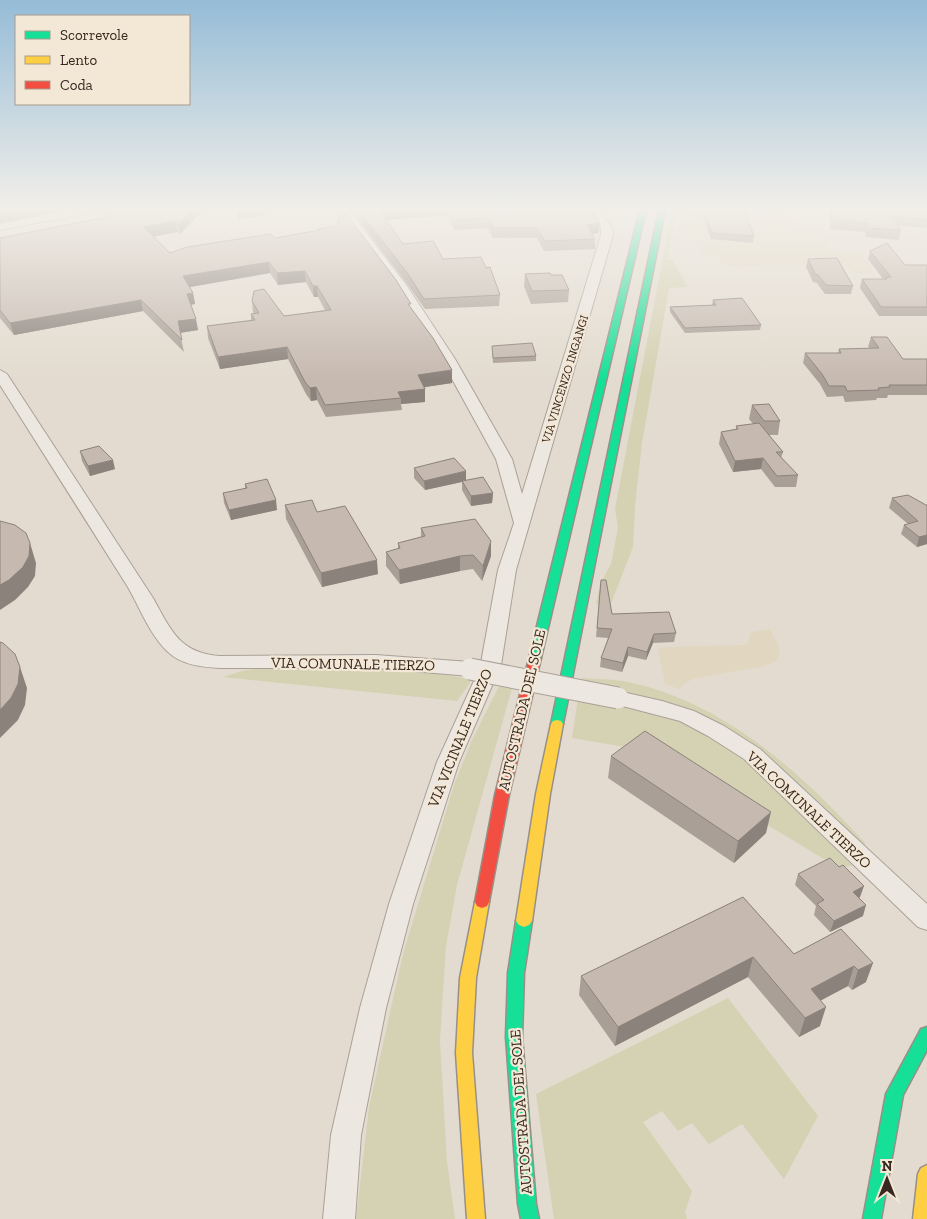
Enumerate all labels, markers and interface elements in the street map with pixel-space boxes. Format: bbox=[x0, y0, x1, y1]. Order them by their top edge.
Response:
legend bbox=[15, 15, 190, 105]
text: Scorrevole bbox=[60, 26, 128, 44]
text: Lento bbox=[60, 51, 97, 69]
text: Coda bbox=[60, 76, 93, 94]
street label: VIA VINCENZO INGANGI bbox=[539, 313, 591, 446]
street label: AUTOSTRADA DEL SOLE bbox=[495, 627, 549, 793]
street label: VIA COMUNALE TIERZO bbox=[270, 654, 435, 674]
street label: VIA VICINALE TIERZO bbox=[424, 666, 496, 811]
street label: VIA COMUNALE TIERZO bbox=[742, 747, 875, 873]
street label: AUTOSTRADA DEL SOLE bbox=[506, 1029, 536, 1195]
north arrow bbox=[862, 1154, 912, 1204]
text: N bbox=[882, 1158, 893, 1175]

